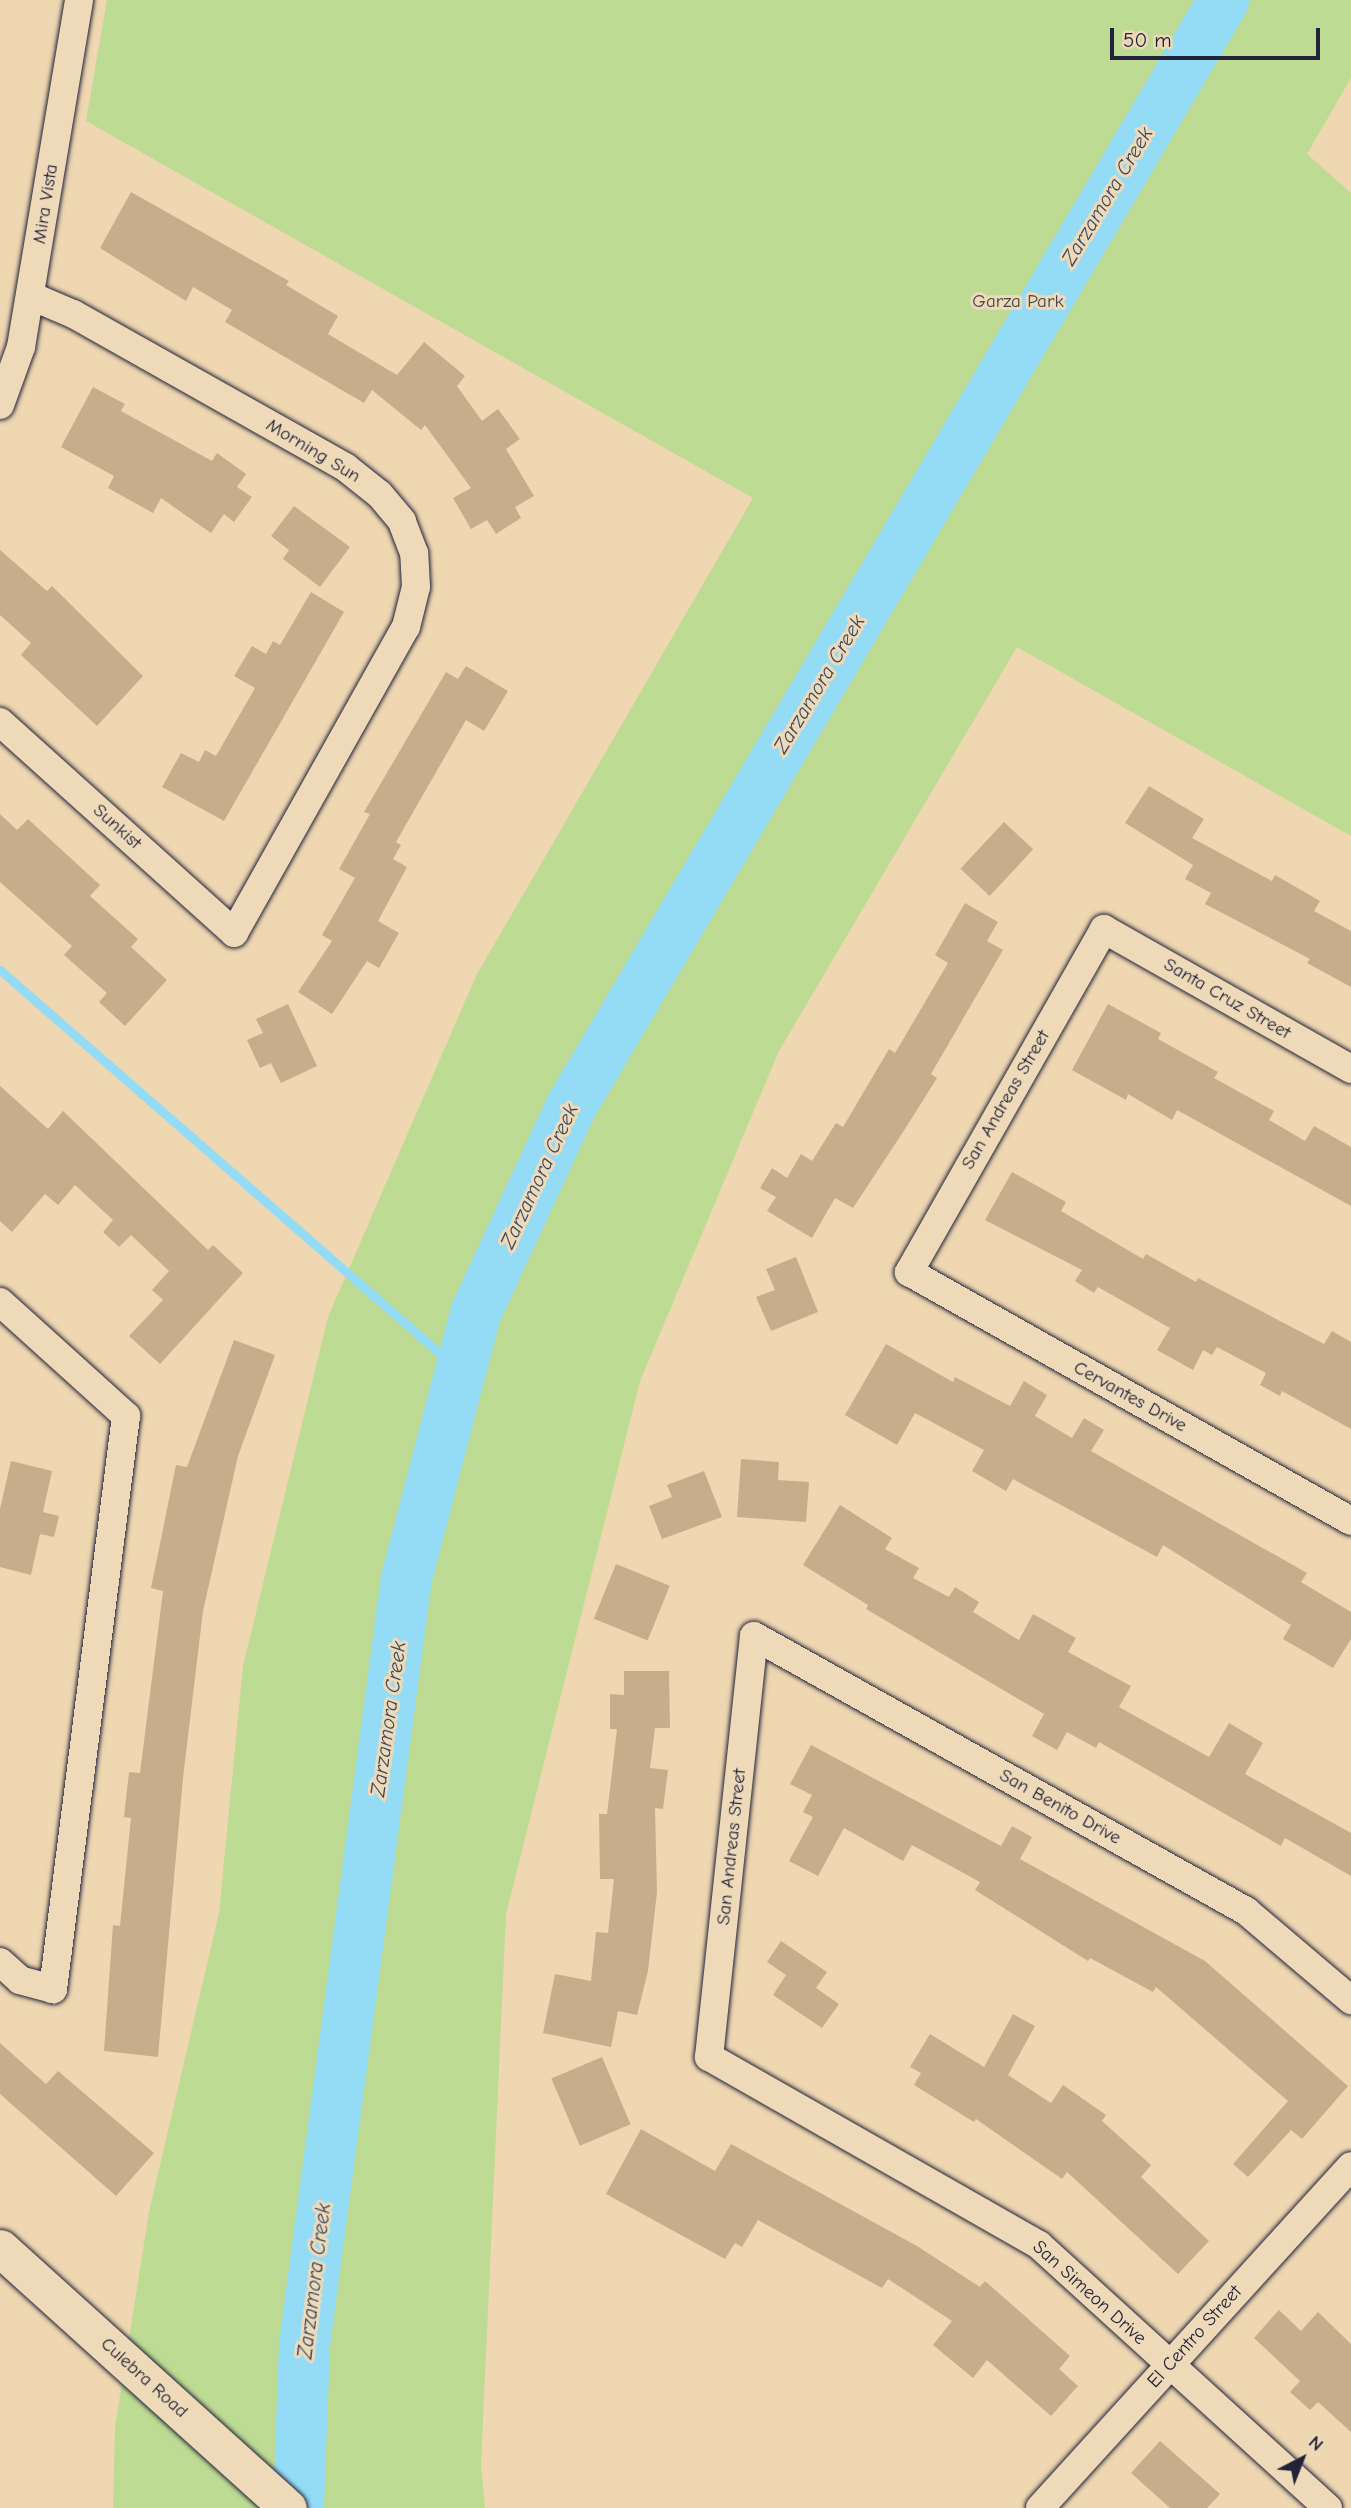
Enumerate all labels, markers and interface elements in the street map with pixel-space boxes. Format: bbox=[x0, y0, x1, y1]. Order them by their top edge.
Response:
scale bar bbox=[1113, 14, 1323, 58]
text: 50 m bbox=[1123, 28, 1172, 52]
water label: Zarzamora Creek bbox=[1056, 122, 1158, 270]
street label: Mira Vista bbox=[28, 162, 64, 246]
park label: Garza Park bbox=[972, 291, 1064, 313]
street label: Morning Sun bbox=[262, 414, 364, 488]
water label: Zarzamora Creek bbox=[768, 610, 870, 758]
street label: Sunkist bbox=[88, 799, 146, 855]
street label: Santa Cruz Street bbox=[1159, 953, 1295, 1045]
street label: San Andreas Street bbox=[957, 1026, 1055, 1174]
water label: Zarzamora Creek bbox=[494, 1100, 584, 1252]
street label: Cervantes Drive bbox=[1069, 1356, 1191, 1438]
water label: Zarzamora Creek bbox=[365, 1640, 411, 1798]
street label: San Benito Drive bbox=[995, 1764, 1125, 1850]
street label: San Andreas Street bbox=[712, 1768, 752, 1926]
water label: Zarzamora Creek bbox=[292, 2202, 336, 2360]
street label: San Simeon Drive bbox=[1028, 2236, 1150, 2350]
street label: El Centro Street bbox=[1143, 2281, 1247, 2393]
street label: Culebra Road bbox=[96, 2333, 192, 2423]
north arrow bbox=[1267, 2424, 1337, 2494]
text: N bbox=[1304, 2431, 1328, 2456]

